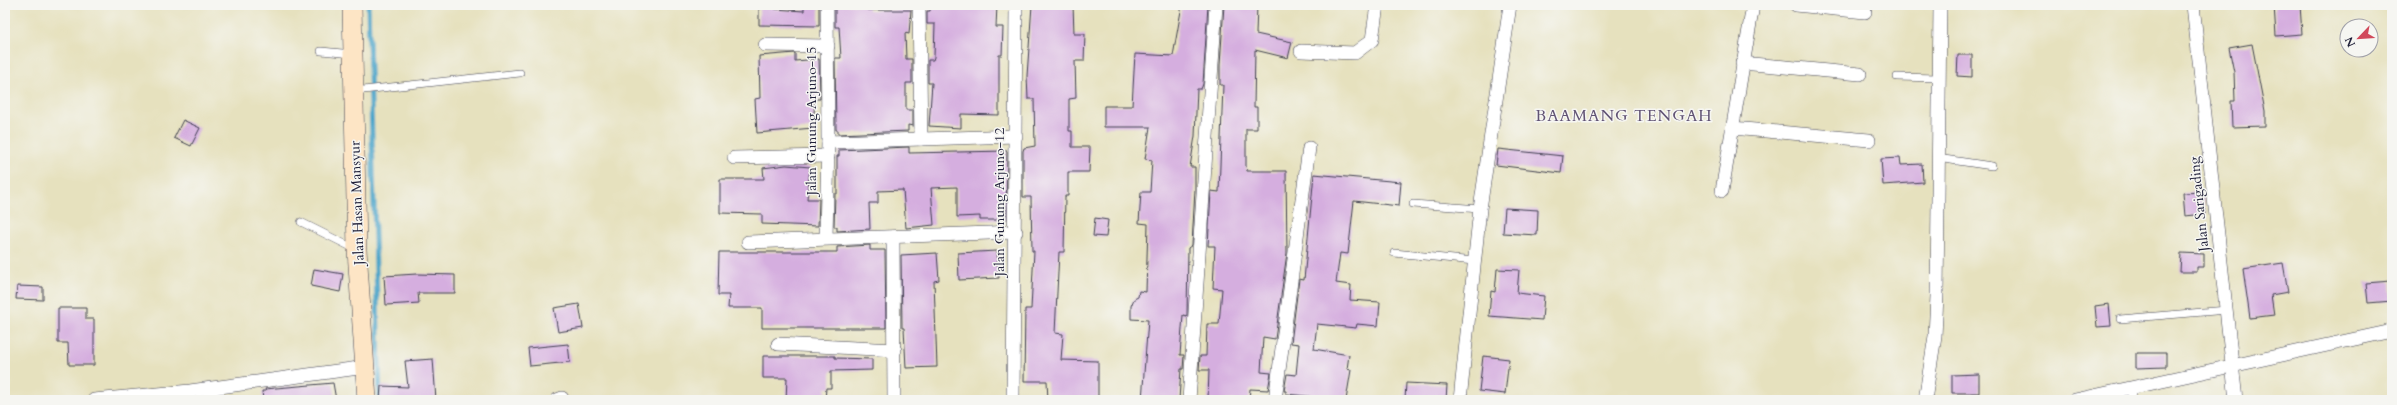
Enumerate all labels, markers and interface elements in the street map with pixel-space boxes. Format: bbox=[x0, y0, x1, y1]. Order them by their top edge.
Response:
north arrow bbox=[2339, 18, 2379, 58]
text: N bbox=[2341, 34, 2359, 50]
street label: Jalan Gunung Arjuno-15 bbox=[802, 47, 821, 197]
district label: BAAMANG TENGAH bbox=[1535, 105, 1713, 127]
street label: Jalan Gunung Arjuno-12 bbox=[990, 128, 1009, 278]
street label: Jalan Hasan Mansyur bbox=[345, 140, 369, 267]
street label: Jalan Sarigading bbox=[2185, 155, 2214, 254]

